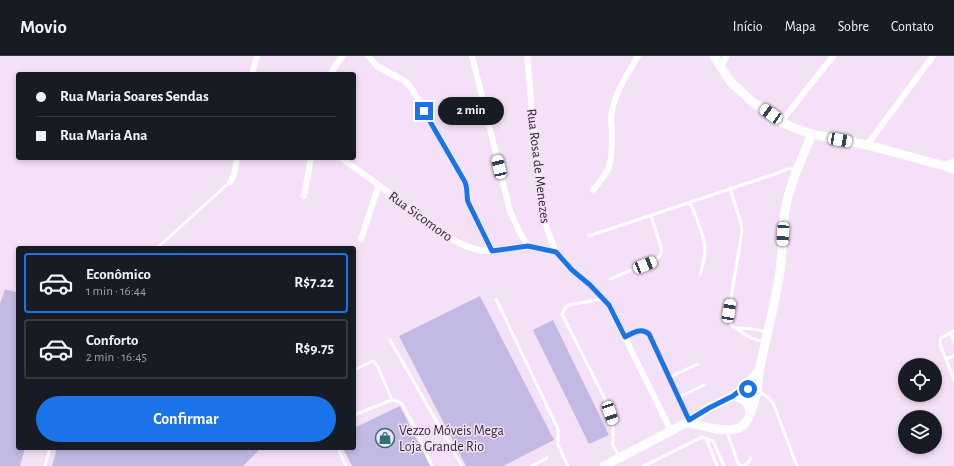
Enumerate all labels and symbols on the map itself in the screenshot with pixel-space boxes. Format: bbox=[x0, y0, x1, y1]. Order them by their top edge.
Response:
callout: 2 min bbox=[438, 97, 504, 125]
route end bbox=[415, 102, 433, 120]
car bbox=[758, 102, 784, 126]
street label: Rua Rosa de Menezes bbox=[524, 108, 552, 224]
car bbox=[827, 132, 853, 148]
car bbox=[490, 154, 508, 180]
street label: Rua Sicomoro bbox=[386, 189, 455, 245]
car bbox=[776, 222, 790, 246]
car bbox=[632, 255, 658, 275]
car bbox=[721, 298, 737, 324]
route start bbox=[739, 380, 757, 398]
car bbox=[601, 400, 619, 426]
place label: Vezzo Móveis Mega Loja Grande Rio bbox=[399, 424, 504, 454]
shop icon: Vezzo Móveis Mega Loja Grande Rio bbox=[374, 427, 396, 449]

